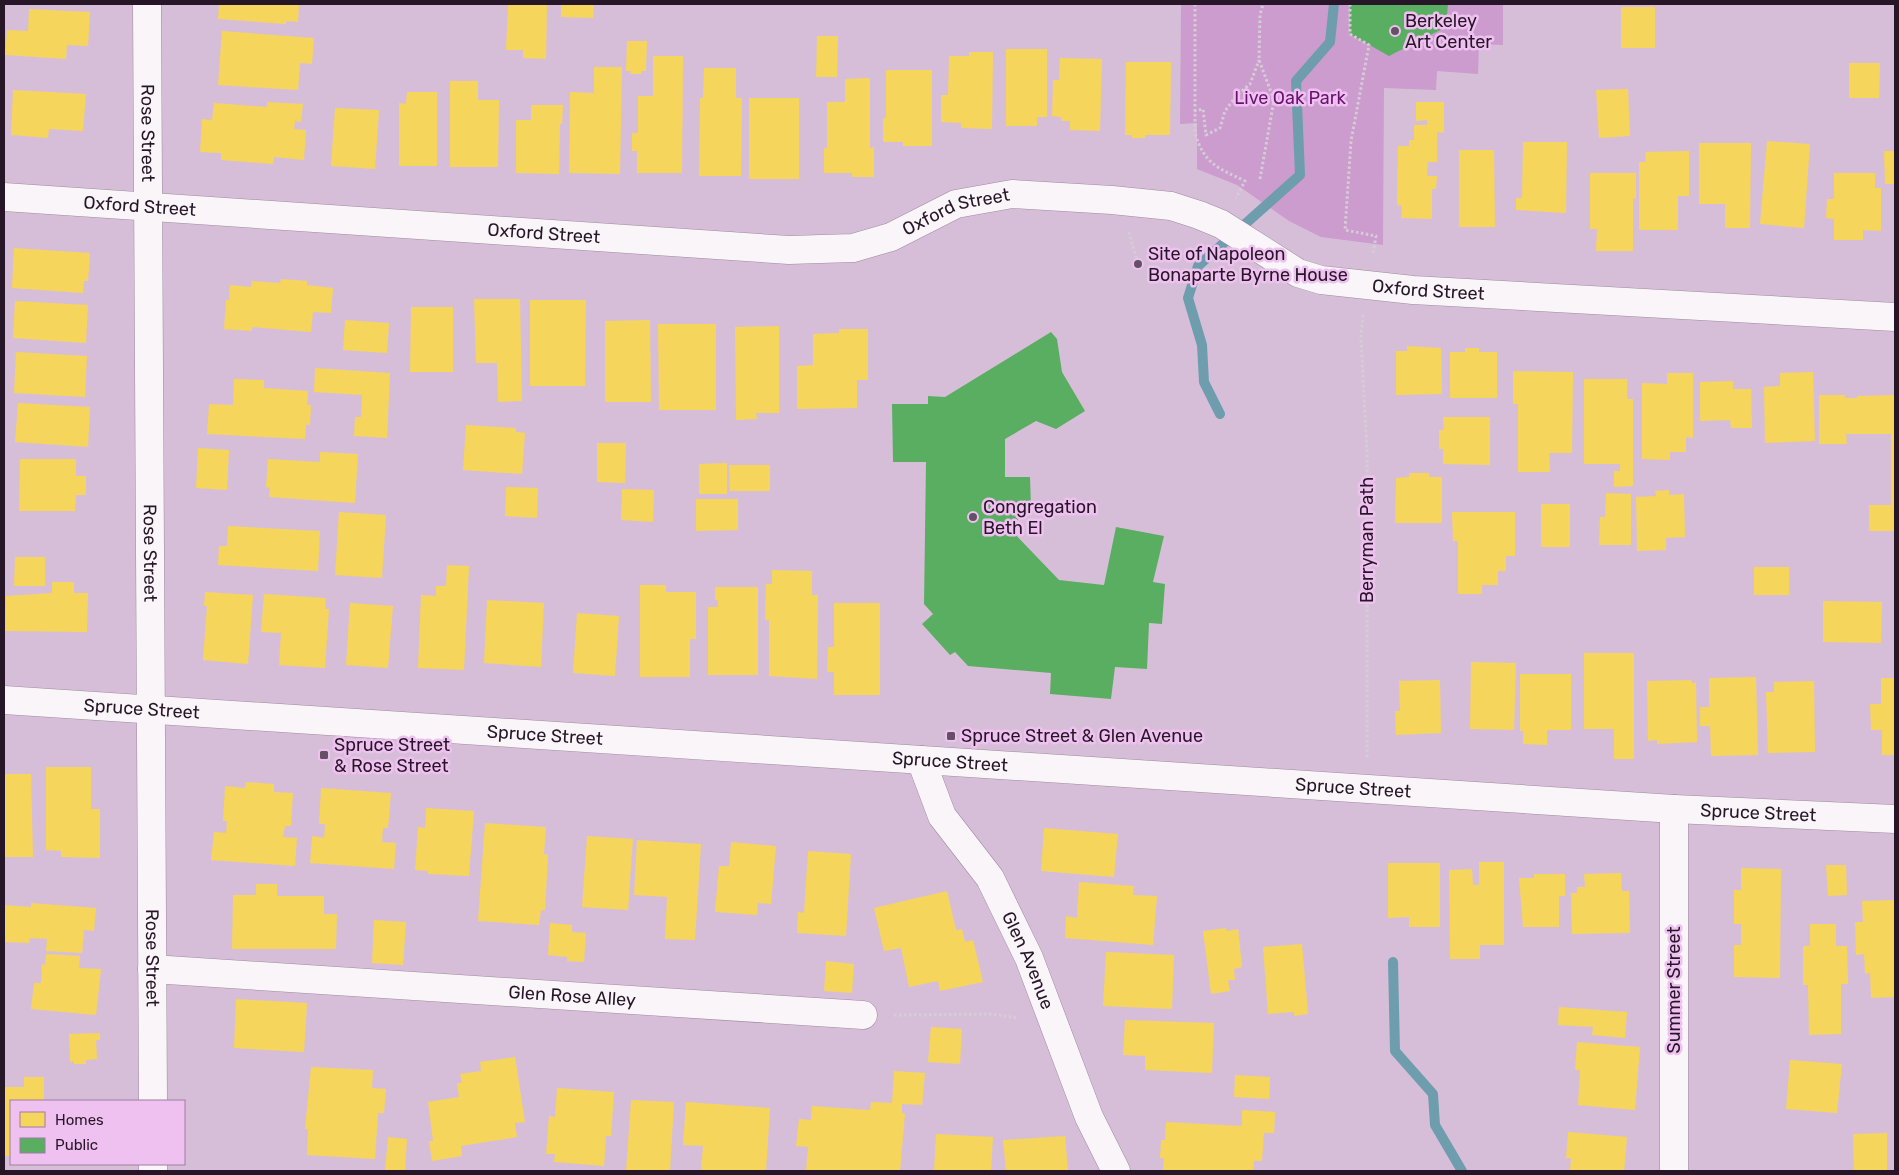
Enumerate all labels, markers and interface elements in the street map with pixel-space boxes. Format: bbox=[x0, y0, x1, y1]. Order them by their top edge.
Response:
place label: Berkeley Art Center bbox=[1405, 10, 1492, 53]
marker: Berkeley Art Center bbox=[1389, 25, 1401, 37]
street label: Rose Street bbox=[136, 84, 159, 182]
park label: Live Oak Park bbox=[1234, 87, 1347, 109]
street label: Oxford Street bbox=[899, 184, 1011, 240]
street label: Oxford Street bbox=[83, 191, 197, 221]
street label: Oxford Street bbox=[487, 219, 601, 248]
place label: Site of Napoleon Bonaparte Byrne House bbox=[1148, 243, 1348, 286]
marker: Site of Napoleon Bonaparte Byrne House bbox=[1132, 258, 1144, 270]
street label: Oxford Street bbox=[1371, 275, 1485, 305]
street label: Berryman Path bbox=[1356, 477, 1378, 603]
place label: Congregation Beth El bbox=[983, 496, 1097, 539]
street label: Rose Street bbox=[139, 504, 161, 602]
marker: Congregation Beth El bbox=[967, 511, 979, 523]
street label: Spruce Street bbox=[83, 694, 200, 724]
street label: Spruce Street bbox=[486, 721, 604, 750]
place label: Spruce Street & Glen Avenue bbox=[961, 725, 1203, 747]
marker: Spruce Street & Glen Avenue bbox=[945, 730, 957, 742]
place label: Spruce Street & Rose Street bbox=[334, 734, 450, 777]
street label: Spruce Street bbox=[891, 747, 1009, 777]
marker: Spruce Street & Rose Street bbox=[318, 749, 330, 761]
street label: Spruce Street bbox=[1294, 773, 1412, 803]
street label: Spruce Street bbox=[1700, 799, 1817, 826]
street label: Glen Avenue bbox=[997, 908, 1058, 1013]
street label: Rose Street bbox=[141, 909, 163, 1007]
street label: Summer Street bbox=[1663, 927, 1685, 1054]
street label: Glen Rose Alley bbox=[508, 981, 637, 1011]
legend bbox=[10, 1100, 185, 1165]
text: Homes bbox=[55, 1111, 104, 1129]
text: Public bbox=[55, 1136, 98, 1154]

